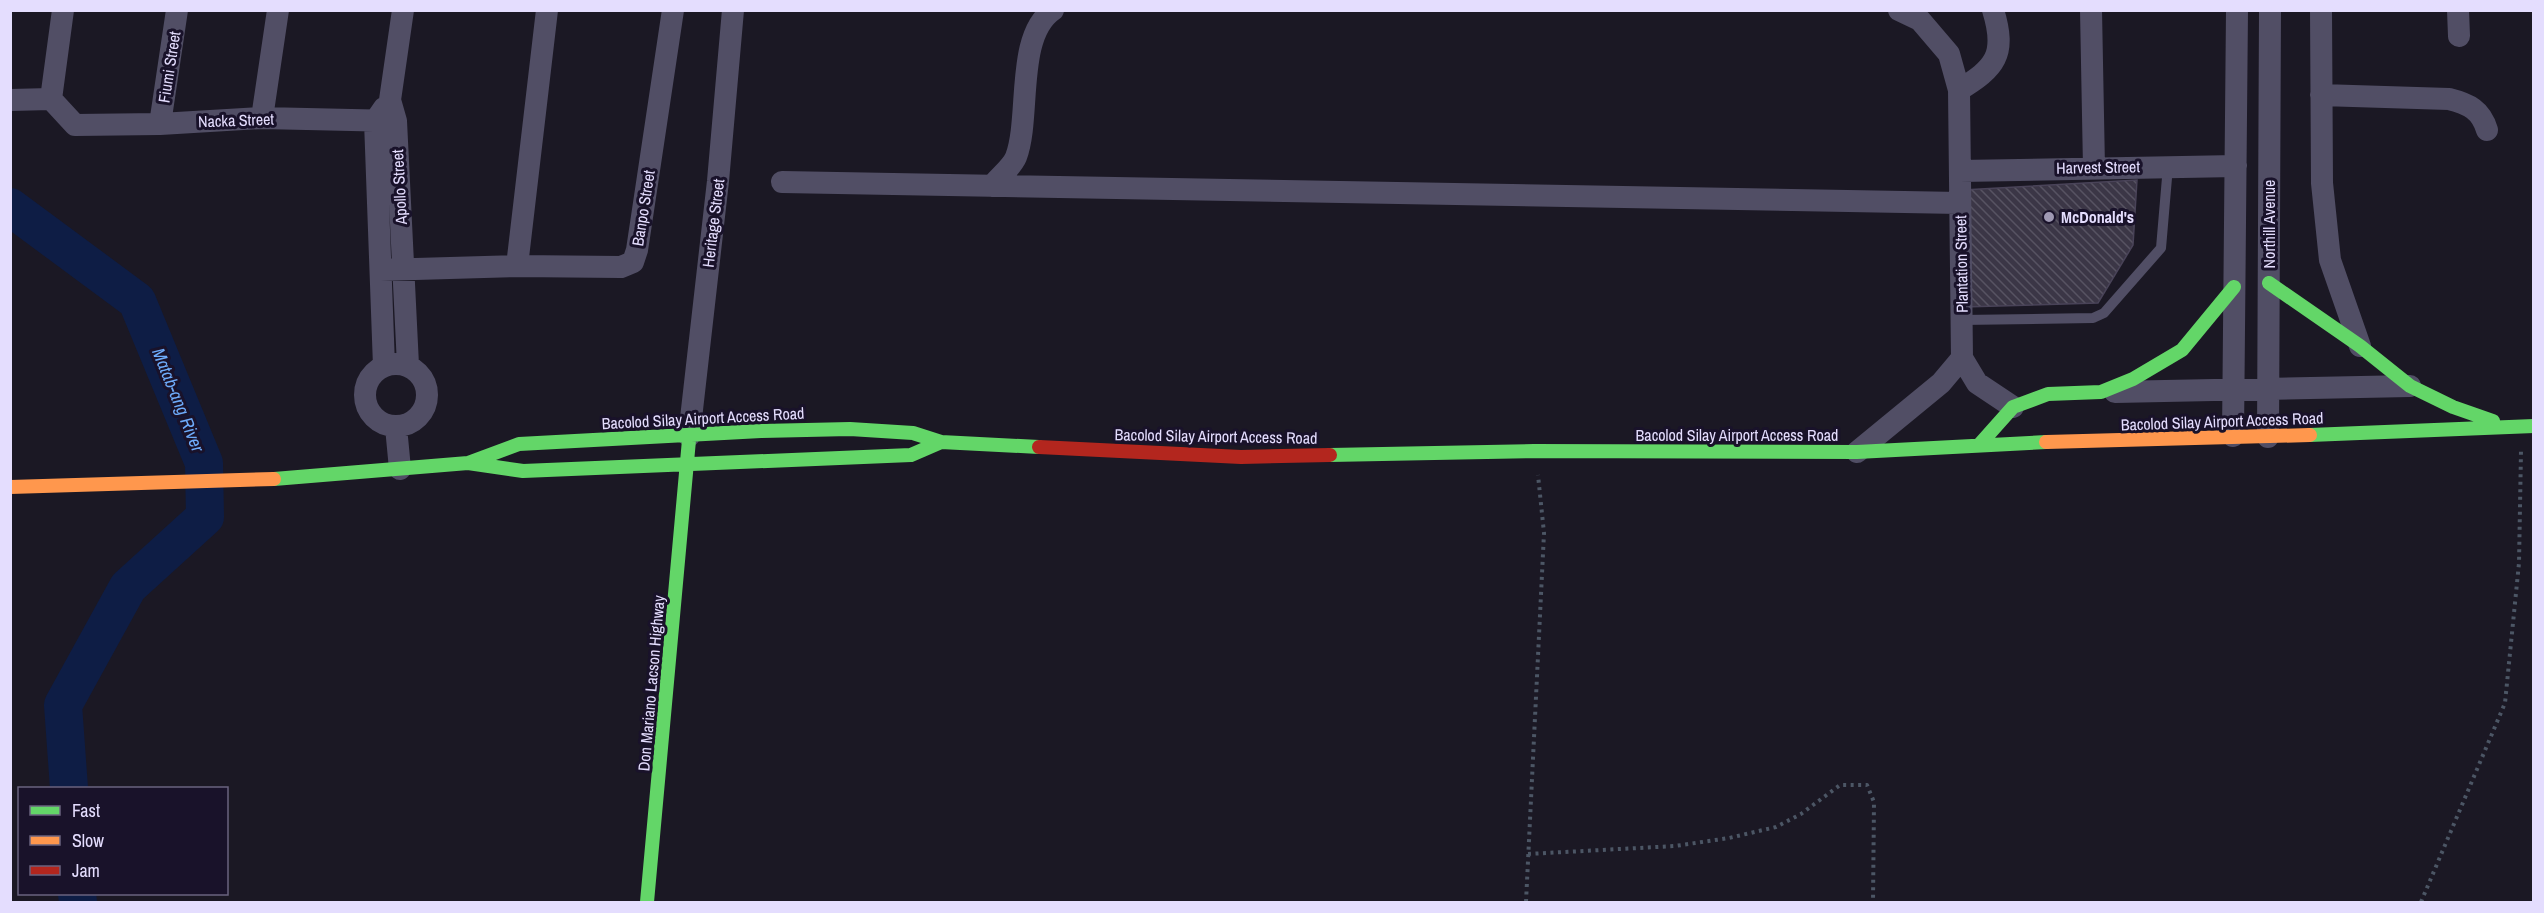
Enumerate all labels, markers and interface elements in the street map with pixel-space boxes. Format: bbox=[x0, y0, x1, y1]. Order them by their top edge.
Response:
street label: Fiumi Street bbox=[152, 29, 186, 104]
street label: Nacka Street bbox=[198, 108, 275, 132]
street label: Apollo Street bbox=[386, 149, 412, 226]
street label: Harvest Street bbox=[2056, 155, 2140, 179]
street label: Banpo Street bbox=[626, 168, 660, 248]
street label: Heritage Street bbox=[697, 177, 729, 269]
street label: Northill Avenue bbox=[2258, 180, 2280, 268]
place label: McDonald's bbox=[2061, 206, 2134, 228]
marker: McDonald's bbox=[2042, 210, 2056, 224]
street label: Plantation Street bbox=[1949, 215, 1973, 313]
water label: Matab-ang River bbox=[146, 344, 211, 456]
street label: Bacolod Silay Airport Access Road bbox=[601, 402, 805, 434]
street label: Bacolod Silay Airport Access Road bbox=[2120, 406, 2324, 436]
street label: Bacolod Silay Airport Access Road bbox=[1114, 423, 1318, 449]
street label: Bacolod Silay Airport Access Road bbox=[1636, 424, 1838, 446]
street label: Don Mariano Lacson Highway bbox=[632, 594, 670, 772]
legend bbox=[18, 787, 228, 895]
text: Fast bbox=[72, 798, 100, 823]
text: Slow bbox=[72, 828, 104, 853]
text: Jam bbox=[72, 858, 100, 883]

